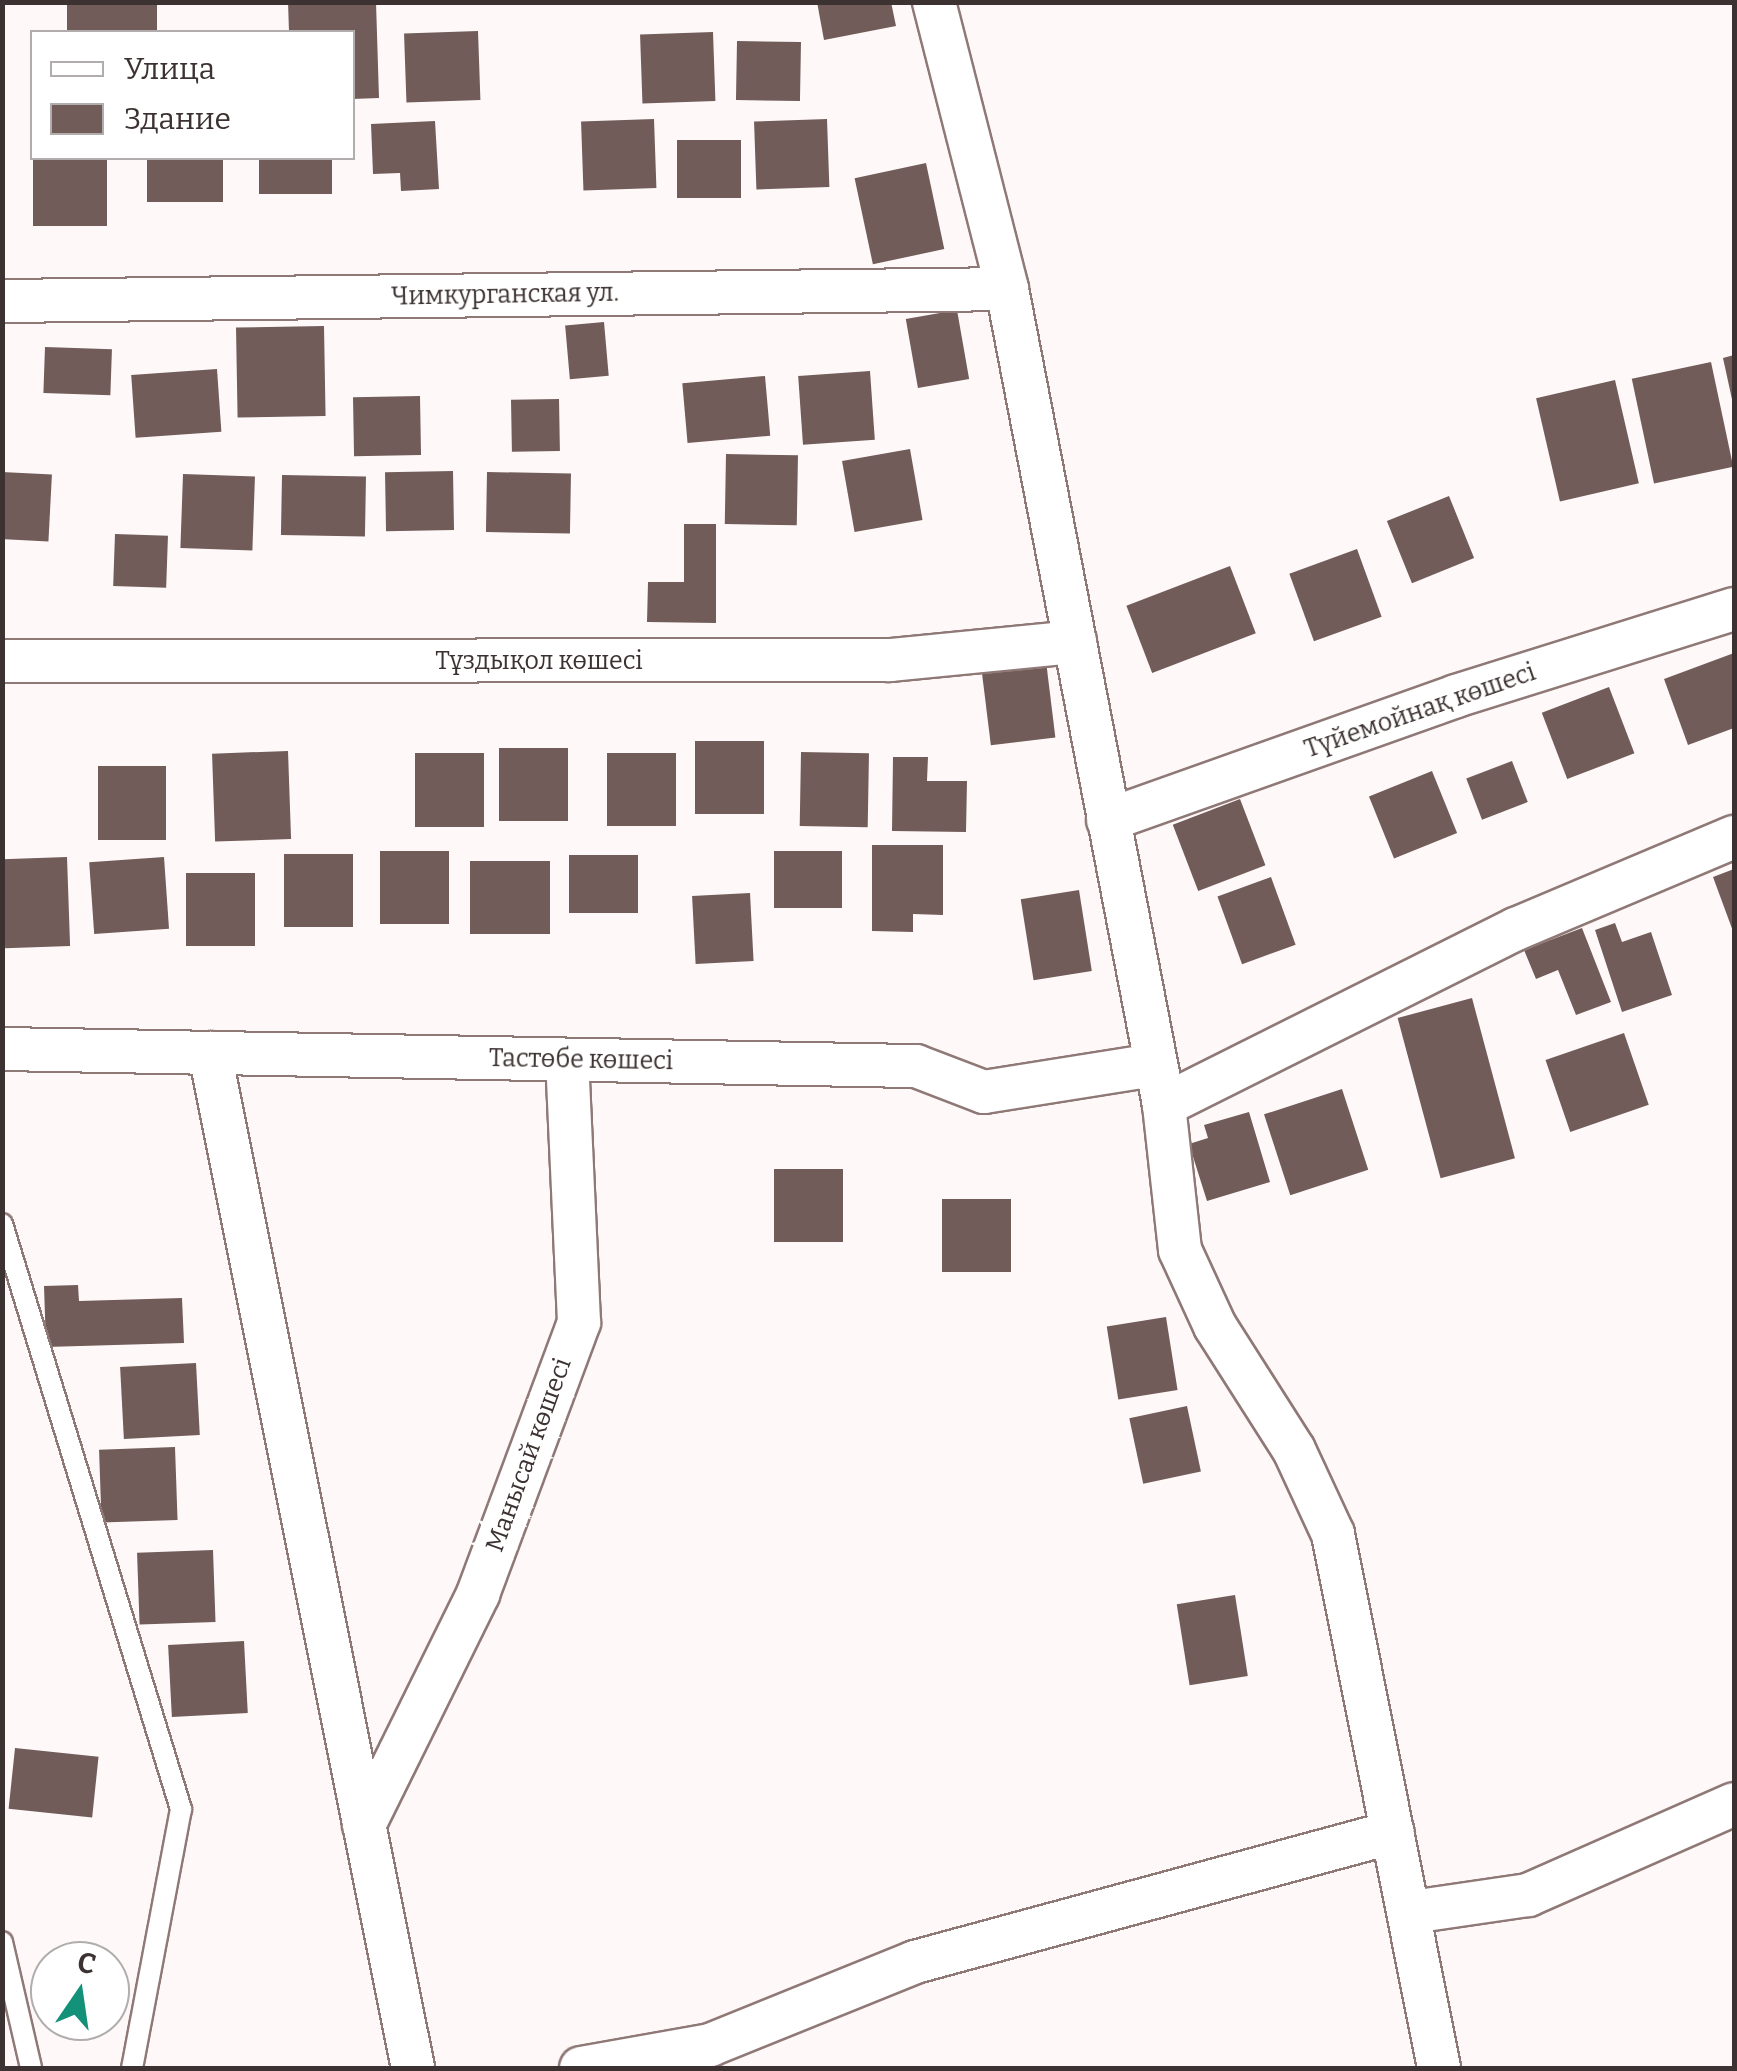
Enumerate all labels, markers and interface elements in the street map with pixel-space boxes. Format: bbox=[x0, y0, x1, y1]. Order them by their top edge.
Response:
legend bbox=[30, 30, 355, 160]
text: Улица bbox=[124, 51, 215, 87]
text: Здание bbox=[124, 101, 231, 137]
street label: Чимкурганская ул. bbox=[391, 278, 619, 312]
street label: Тұздықол көшесі bbox=[435, 646, 643, 676]
street label: Түйемойнақ көшесі bbox=[1301, 657, 1539, 765]
street label: Тастөбе көшесі bbox=[489, 1043, 673, 1077]
street label: Манысай көшесі bbox=[480, 1354, 578, 1556]
north arrow bbox=[30, 1941, 130, 2041]
text: С bbox=[74, 1945, 99, 1981]

